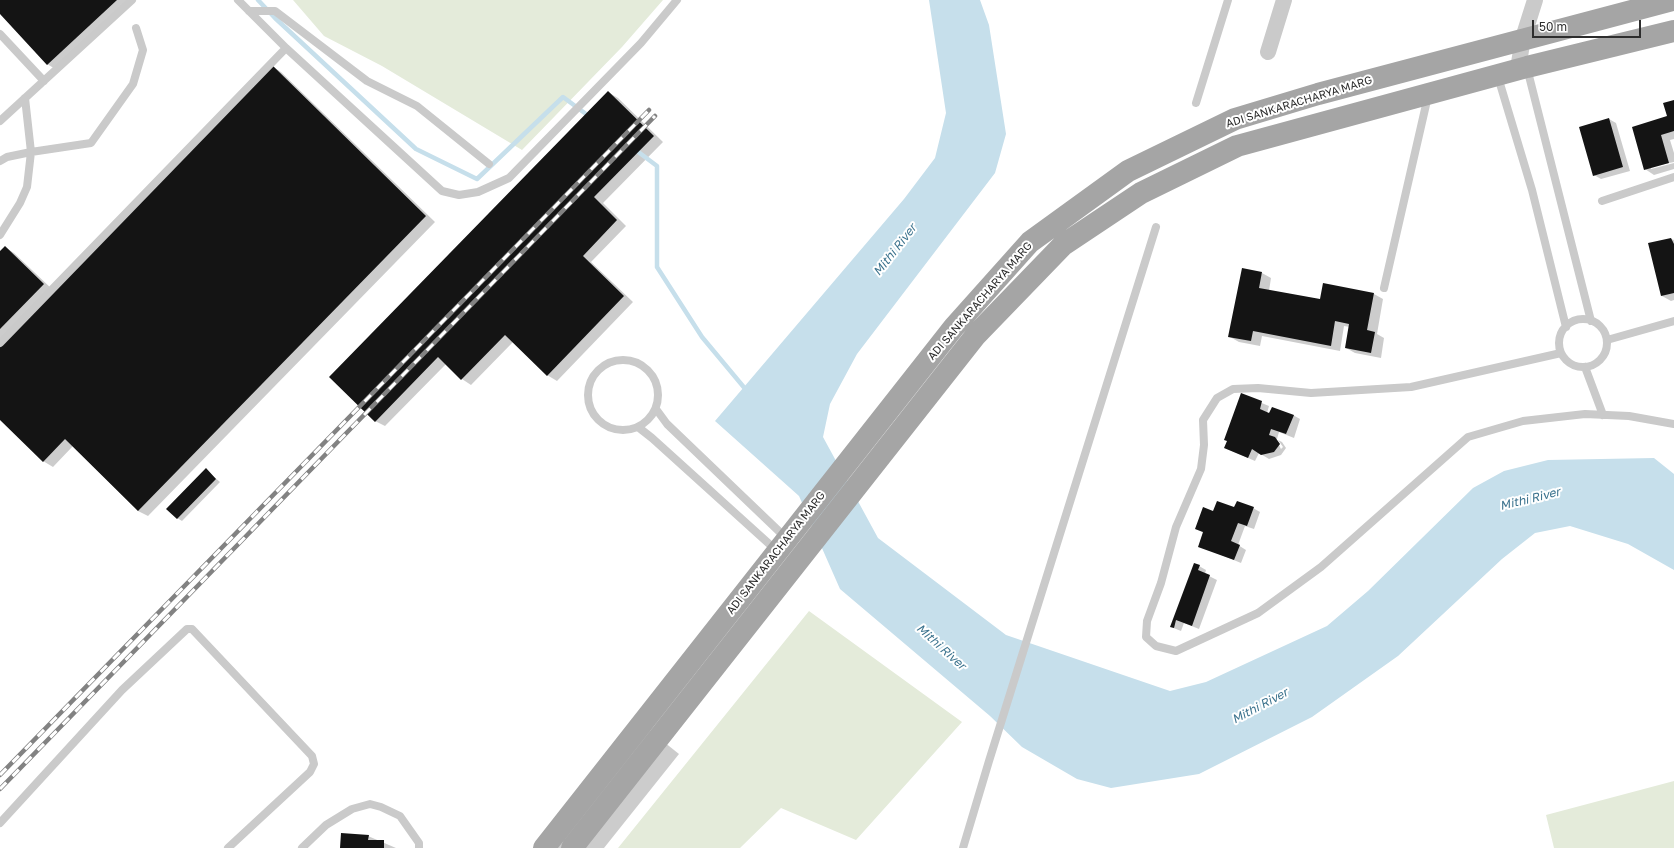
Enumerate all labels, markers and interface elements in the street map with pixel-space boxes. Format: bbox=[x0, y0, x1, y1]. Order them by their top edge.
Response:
scale bar bbox=[1534, 12, 1643, 38]
text: 50 m bbox=[1539, 19, 1567, 34]
street label: ADI SANKARACHARYA MARG bbox=[1224, 73, 1374, 131]
water label: Mithi River bbox=[870, 221, 920, 279]
street label: ADI SANKARACHARYA MARG bbox=[925, 239, 1035, 363]
water label: Mithi River bbox=[1498, 485, 1562, 513]
street label: ADI SANKARACHARYA MARG bbox=[724, 489, 828, 617]
water label: Mithi River bbox=[913, 621, 969, 673]
water label: Mithi River bbox=[1230, 685, 1290, 727]

